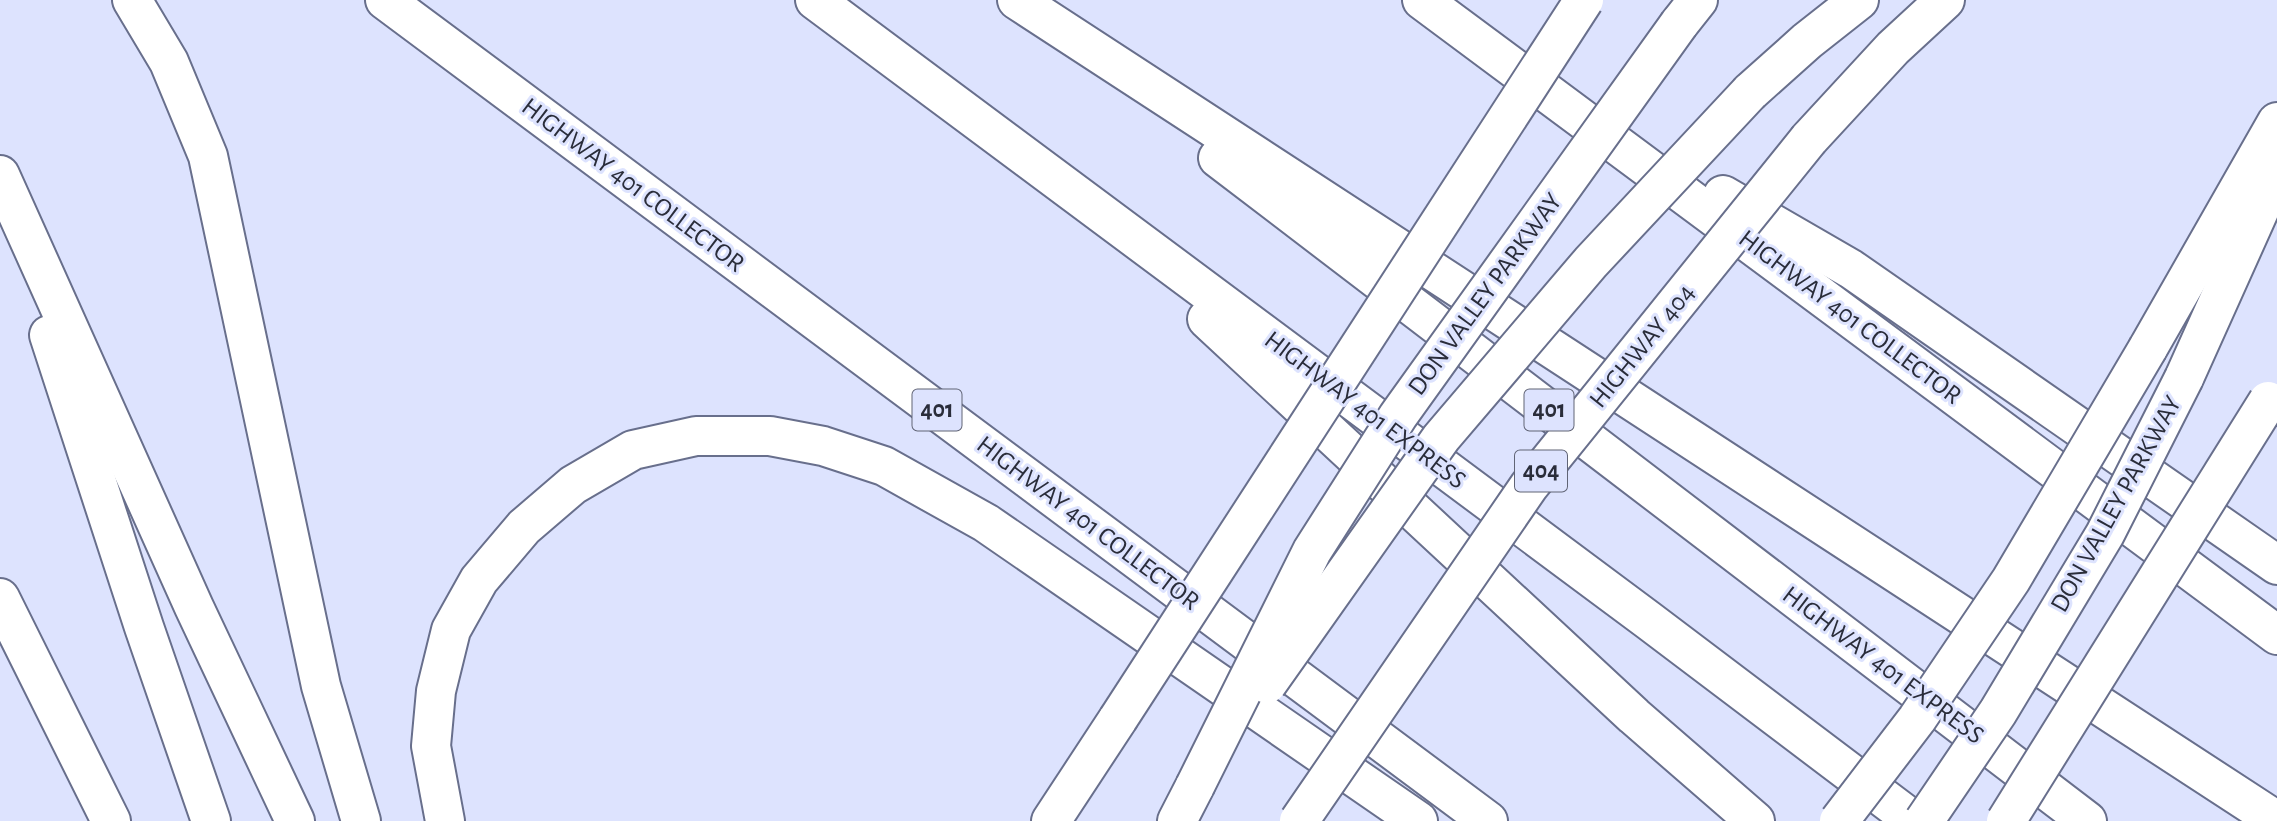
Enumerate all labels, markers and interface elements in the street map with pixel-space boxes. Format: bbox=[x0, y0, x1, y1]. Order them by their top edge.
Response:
street label: HIGHWAY 401 COLLECTOR bbox=[517, 93, 749, 277]
street label: DON VALLEY PARKWAY bbox=[1403, 188, 1567, 400]
street label: HIGHWAY 401 COLLECTOR bbox=[1734, 225, 1966, 409]
street label: HIGHWAY 404 bbox=[1585, 279, 1699, 413]
street label: HIGHWAY 401 EXPRESS bbox=[1260, 326, 1470, 494]
road number: 401 bbox=[912, 390, 962, 430]
road number: 401 bbox=[1524, 390, 1574, 430]
street label: DON VALLEY PARKWAY bbox=[2046, 391, 2186, 616]
street label: HIGHWAY 401 COLLECTOR bbox=[972, 431, 1204, 615]
road number: 404 bbox=[1515, 450, 1567, 492]
street label: HIGHWAY 401 EXPRESS bbox=[1778, 581, 1988, 749]

